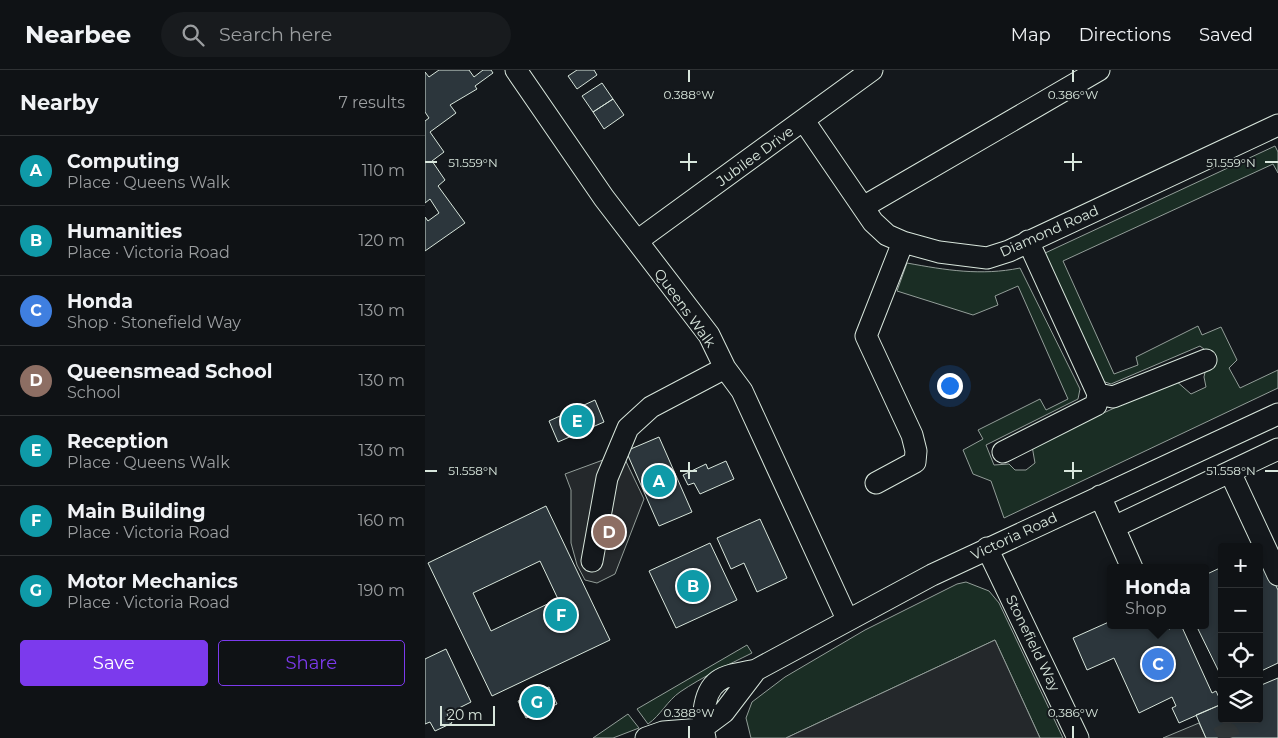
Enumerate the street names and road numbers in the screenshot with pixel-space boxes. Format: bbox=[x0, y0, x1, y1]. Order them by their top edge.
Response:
street label: Jubilee Drive bbox=[712, 122, 797, 191]
street label: Diamond Road bbox=[997, 201, 1101, 261]
street label: Queens Walk bbox=[650, 265, 720, 352]
street label: Victoria Road bbox=[968, 508, 1060, 564]
street label: Stonefield Way bbox=[1002, 592, 1064, 694]

